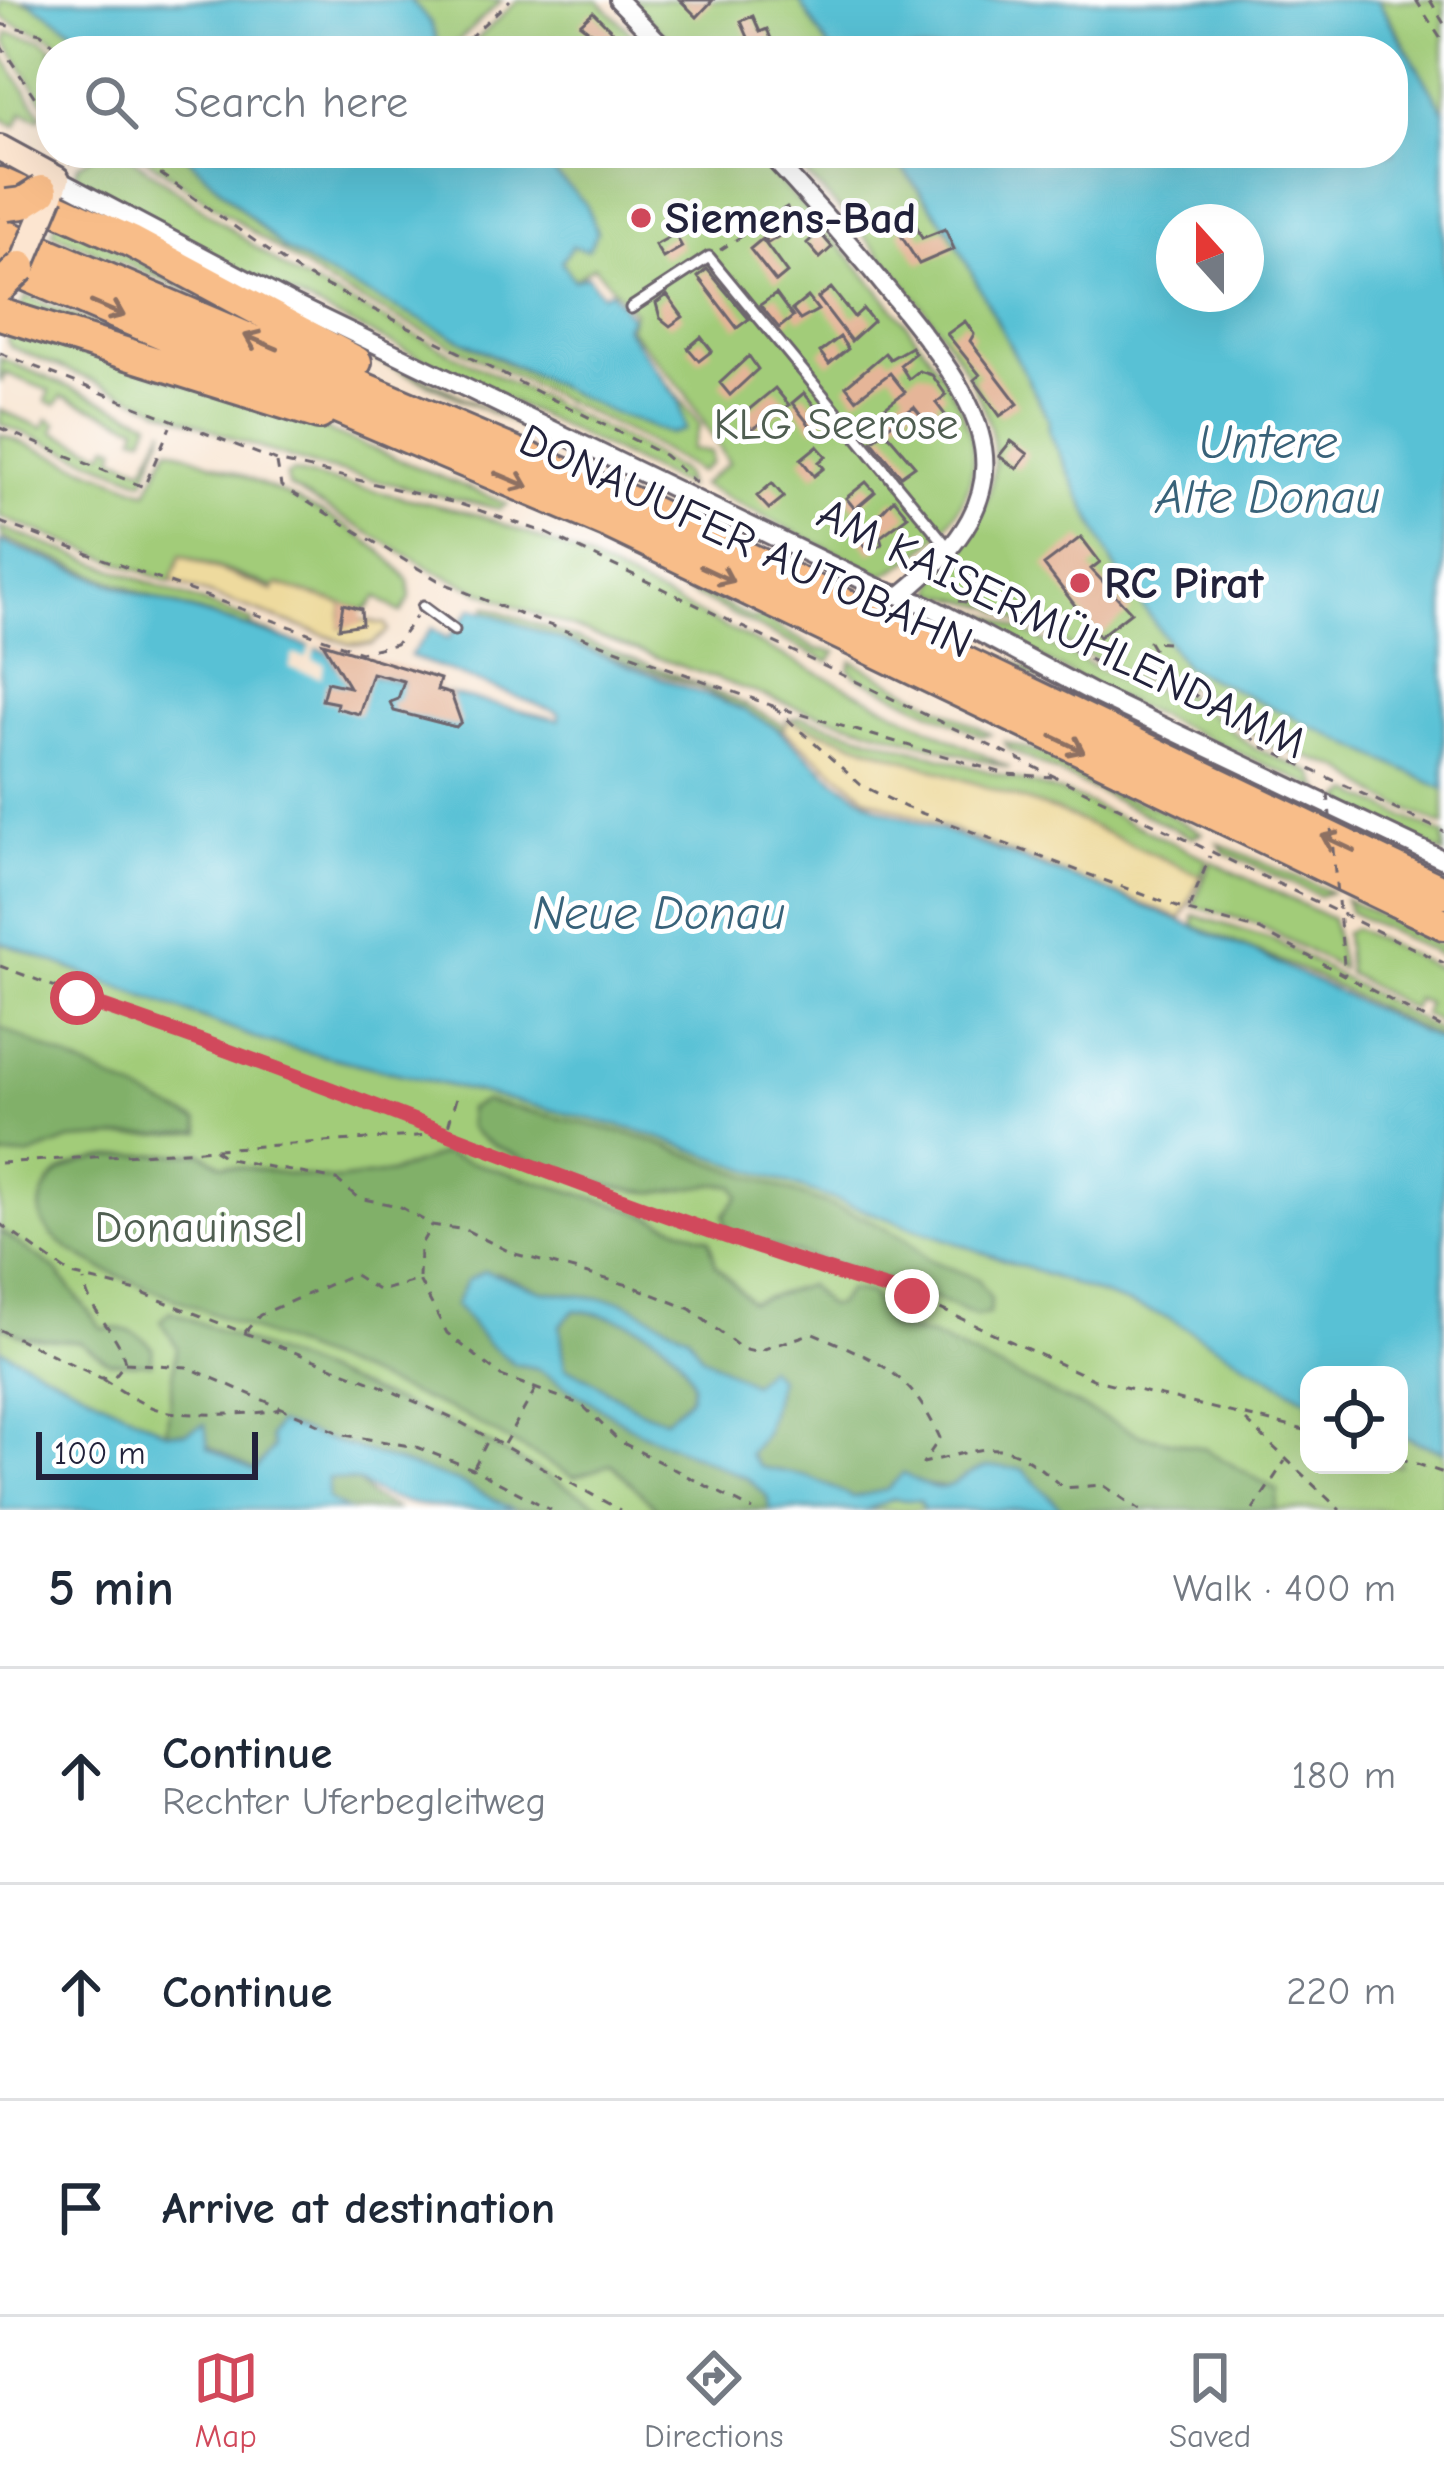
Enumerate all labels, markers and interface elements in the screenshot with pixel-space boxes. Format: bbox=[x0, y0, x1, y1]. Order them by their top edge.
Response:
search box bbox=[36, 36, 1408, 168]
icon: search bbox=[78, 69, 144, 135]
text: Search here bbox=[174, 76, 408, 128]
place label: Siemens-Bad bbox=[665, 192, 916, 244]
north arrow bbox=[1156, 204, 1264, 312]
marker: Siemens-Bad bbox=[628, 205, 654, 231]
one-way arrow bbox=[89, 300, 126, 321]
one-way arrow bbox=[244, 330, 281, 351]
park label: KLG Seerose bbox=[713, 398, 959, 450]
street label: DONAUUFER AUTOBAHN bbox=[511, 413, 981, 669]
water label: Untere Alte Donau bbox=[1154, 415, 1381, 525]
one-way arrow bbox=[493, 470, 529, 492]
street label: AM KAISERMÜHLENDAMM bbox=[809, 487, 1315, 769]
place label: RC Pirat bbox=[1104, 557, 1265, 609]
one-way arrow bbox=[698, 564, 734, 586]
marker: RC Pirat bbox=[1067, 570, 1093, 596]
one-way arrow bbox=[1049, 734, 1085, 756]
one-way arrow bbox=[1321, 831, 1357, 853]
water label: Neue Donau bbox=[532, 886, 786, 941]
route start bbox=[50, 971, 104, 1025]
park label: Donauinsel bbox=[94, 1201, 304, 1253]
route end bbox=[885, 1269, 939, 1323]
map controls bbox=[1300, 1366, 1408, 1474]
button: locate bbox=[1300, 1366, 1408, 1474]
scale bar bbox=[36, 1426, 258, 1479]
text: 100 m bbox=[54, 1434, 146, 1472]
text: 5 min bbox=[48, 1559, 174, 1618]
text: Walk · 400 m bbox=[1173, 1566, 1396, 1611]
text: Continue bbox=[162, 1727, 332, 1779]
icon: ahead bbox=[48, 1743, 114, 1809]
text: 180 m bbox=[1291, 1753, 1396, 1798]
text: Rechter Uferbegleitweg bbox=[162, 1779, 546, 1824]
icon: ahead bbox=[48, 1959, 114, 2025]
text: Continue bbox=[162, 1966, 332, 2018]
text: 220 m bbox=[1286, 1969, 1396, 2014]
icon: arrive bbox=[48, 2175, 114, 2241]
text: Arrive at destination bbox=[162, 2182, 555, 2234]
tab: Map bbox=[193, 2345, 259, 2455]
tab: Directions bbox=[644, 2345, 784, 2455]
tab: Saved bbox=[1169, 2345, 1251, 2455]

